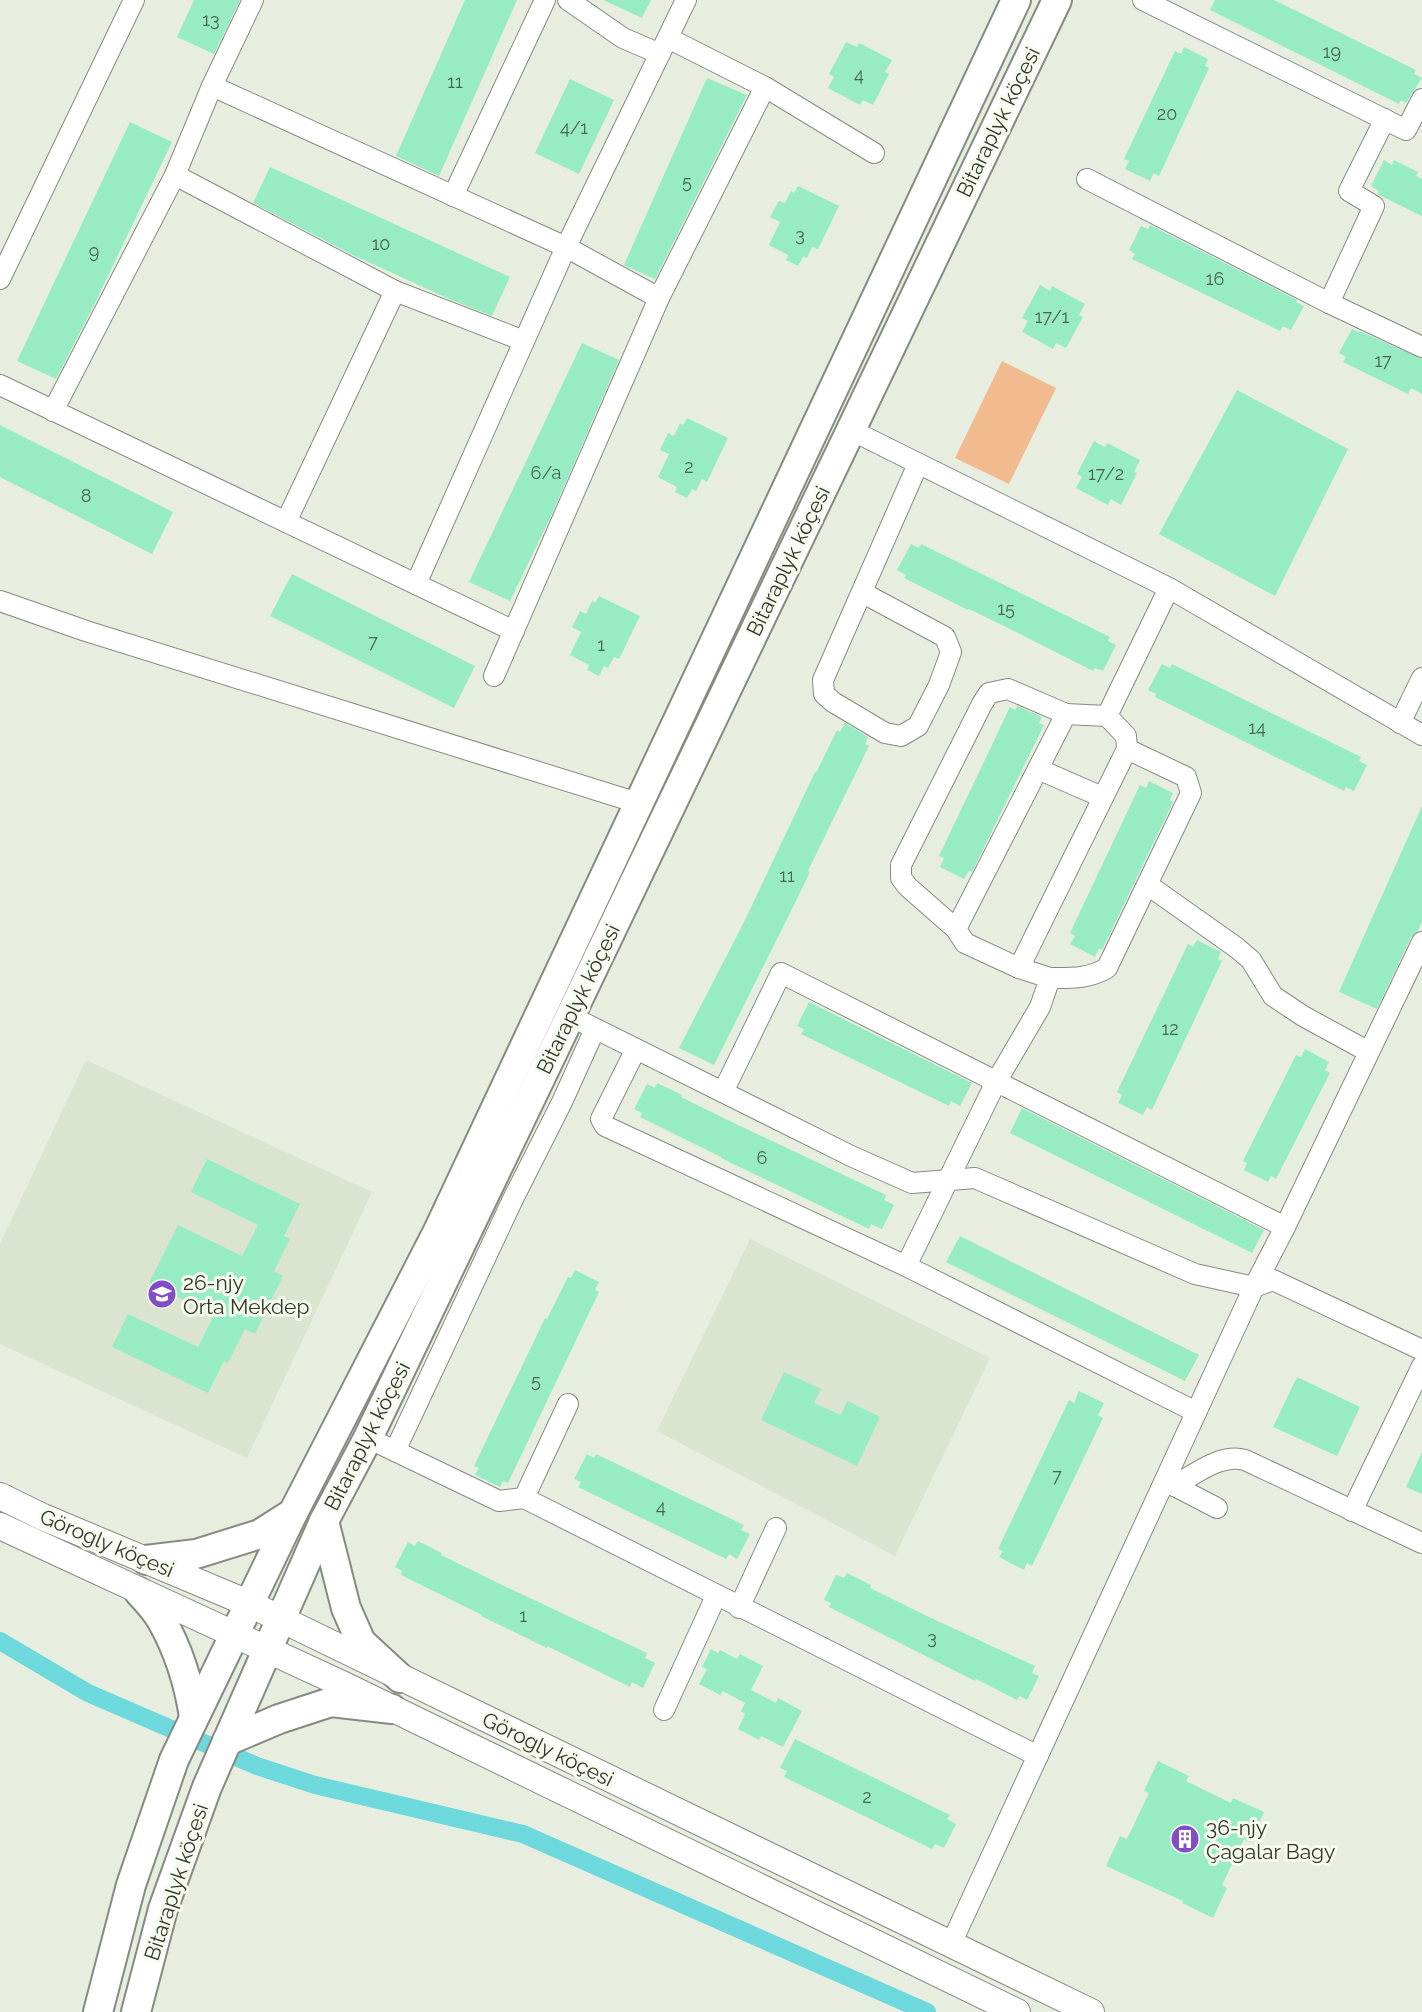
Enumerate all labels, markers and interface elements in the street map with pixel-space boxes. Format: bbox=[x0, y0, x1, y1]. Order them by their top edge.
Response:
house number: 13 bbox=[202, 9, 220, 30]
house number: 19 bbox=[1323, 41, 1341, 62]
street label: Bitaraplyk köçesi bbox=[951, 43, 1045, 201]
house number: 4 bbox=[854, 64, 864, 85]
house number: 11 bbox=[447, 71, 463, 92]
house number: 20 bbox=[1157, 103, 1177, 124]
house number: 4/1 bbox=[560, 117, 588, 138]
house number: 5 bbox=[682, 171, 692, 192]
house number: 3 bbox=[795, 224, 805, 245]
house number: 10 bbox=[372, 233, 390, 254]
house number: 9 bbox=[89, 241, 99, 262]
house number: 16 bbox=[1206, 268, 1224, 289]
house number: 17/1 bbox=[1035, 306, 1070, 327]
house number: 17 bbox=[1374, 350, 1392, 371]
house number: 2 bbox=[684, 456, 694, 477]
house number: 6/а bbox=[531, 462, 561, 483]
house number: 17/2 bbox=[1088, 463, 1124, 484]
street label: Bitaraplyk köçesi bbox=[741, 482, 835, 640]
house number: 8 bbox=[81, 485, 91, 506]
house number: 15 bbox=[997, 598, 1015, 619]
house number: 7 bbox=[368, 631, 378, 652]
house number: 1 bbox=[597, 634, 605, 655]
house number: 14 bbox=[1248, 717, 1266, 738]
house number: 11 bbox=[779, 865, 795, 886]
street label: Bitaraplyk köçesi bbox=[531, 920, 625, 1078]
house number: 12 bbox=[1161, 1018, 1179, 1039]
house number: 6 bbox=[757, 1147, 768, 1168]
place label: 26-njy Orta Mekdep bbox=[183, 1270, 309, 1319]
school or university icon: 26-njy Orta Mekdep bbox=[146, 1278, 178, 1310]
street label: Bitaraplyk köçesi bbox=[319, 1357, 415, 1515]
house number: 5 bbox=[531, 1370, 541, 1391]
house number: 7 bbox=[1052, 1465, 1062, 1486]
house number: 4 bbox=[656, 1496, 666, 1517]
street label: Görogly köçesi bbox=[36, 1504, 178, 1582]
house number: 1 bbox=[519, 1605, 527, 1626]
house number: 3 bbox=[927, 1627, 937, 1648]
street label: Görogly köçesi bbox=[478, 1706, 618, 1792]
house number: 2 bbox=[862, 1786, 872, 1807]
street label: Bitaraplyk köçesi bbox=[139, 1800, 213, 1964]
place label: 36-njy Çagalar Bagy bbox=[1206, 1815, 1335, 1864]
building icon: 36-njy Çagalar Bagy bbox=[1169, 1823, 1201, 1855]

